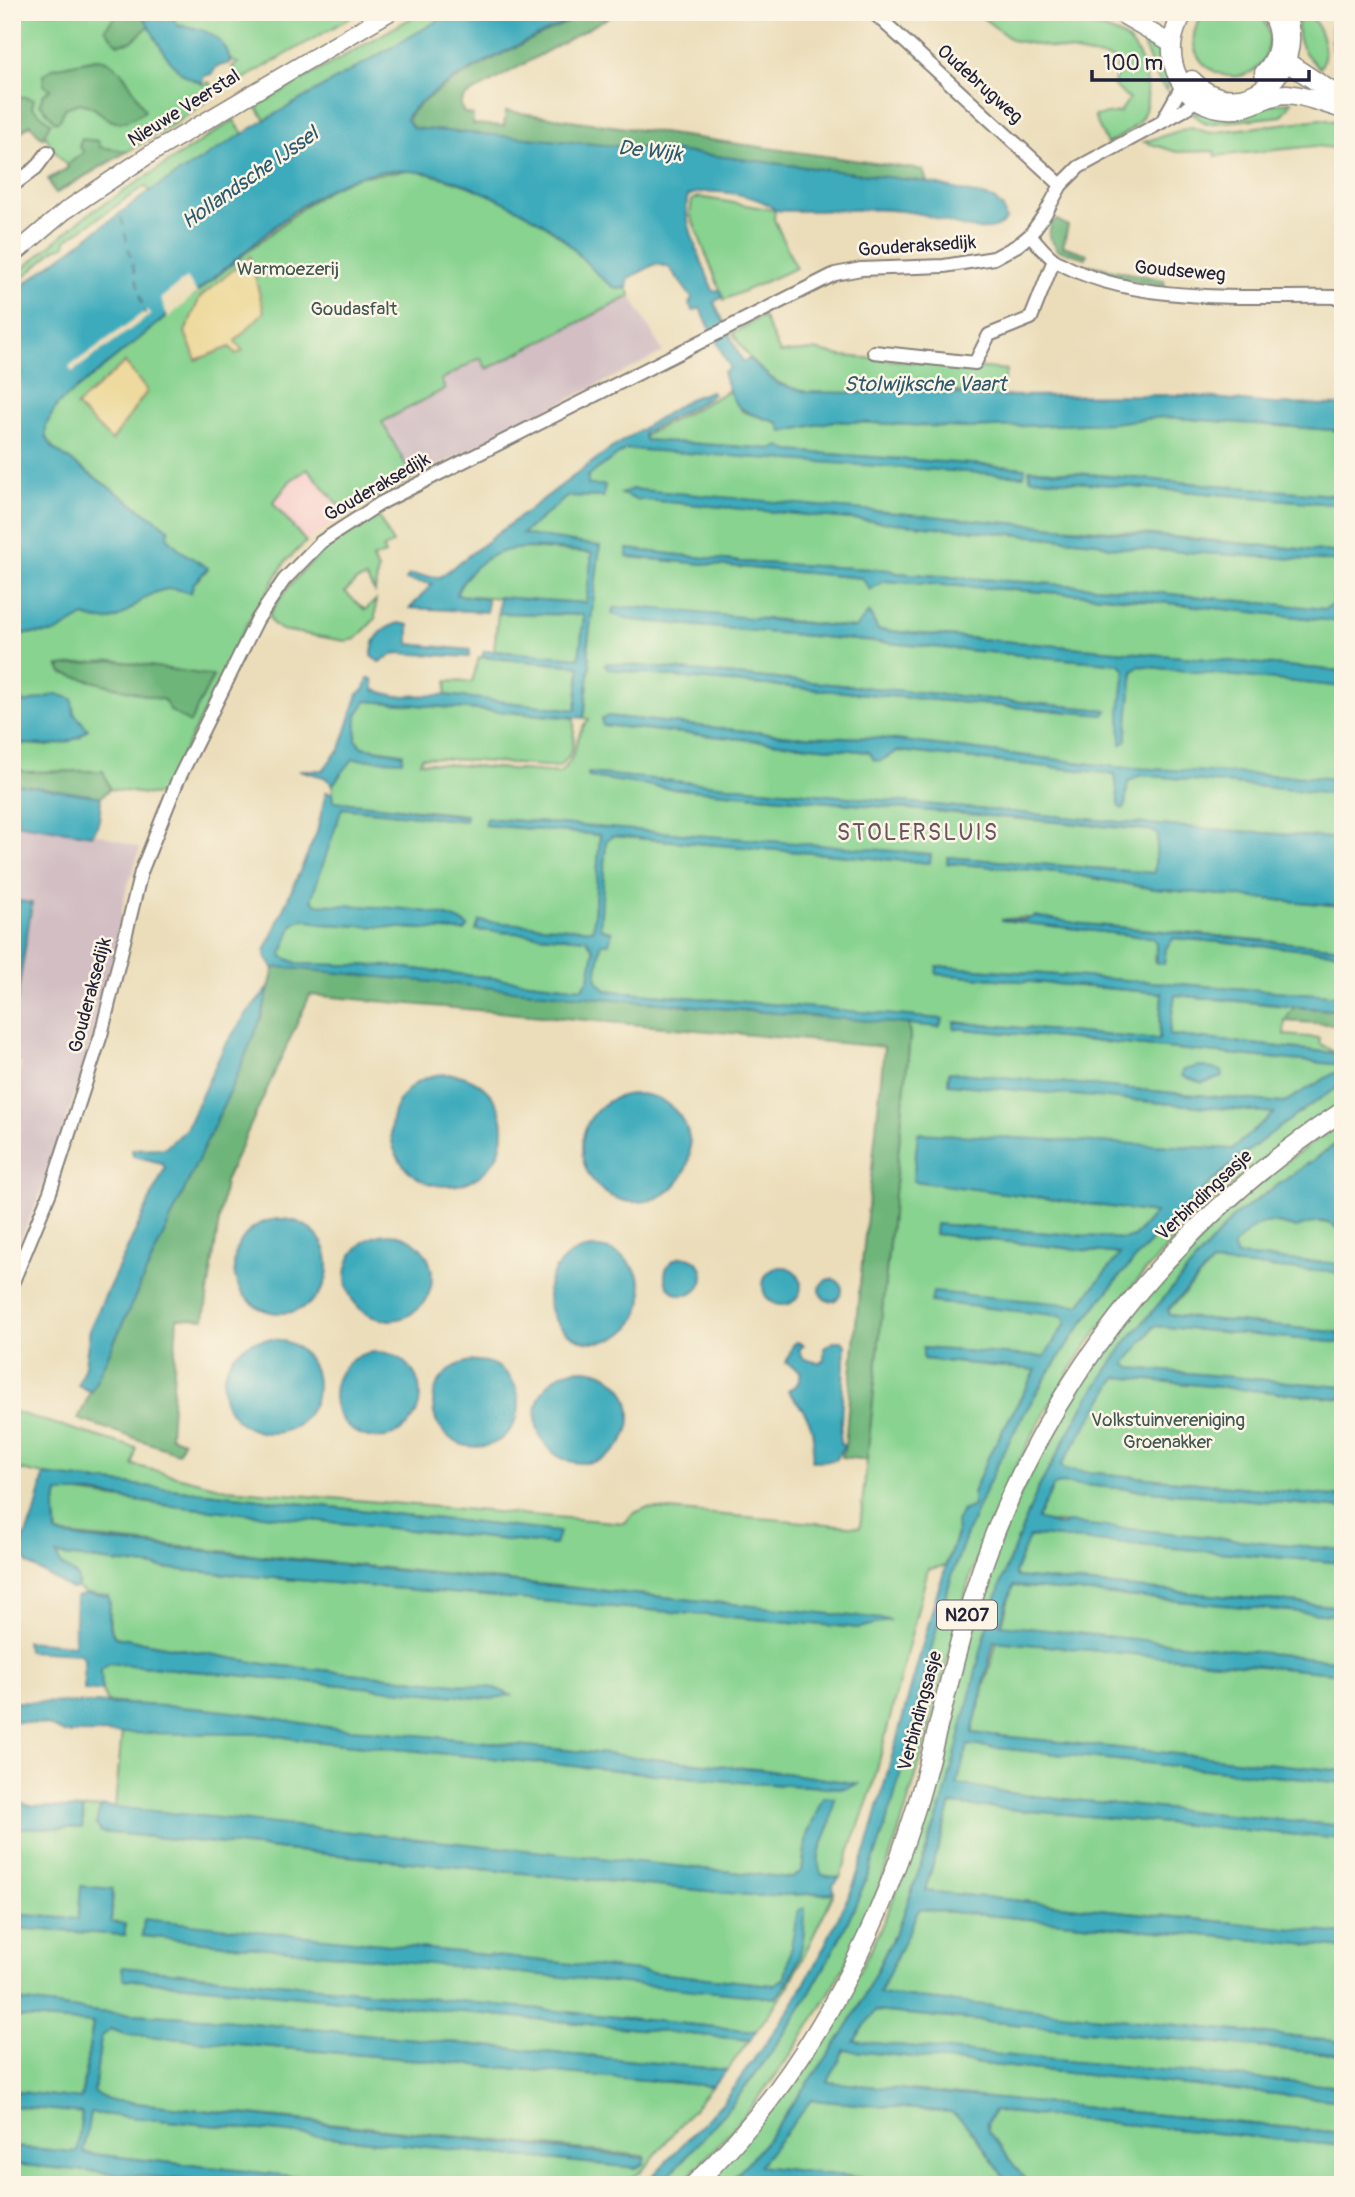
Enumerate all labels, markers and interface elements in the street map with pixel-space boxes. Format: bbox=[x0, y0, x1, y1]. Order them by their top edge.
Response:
scale bar bbox=[1092, 38, 1310, 82]
street label: Oudebrugweg bbox=[932, 39, 1028, 129]
text: 100 m bbox=[1103, 50, 1163, 77]
street label: Nieuwe Veerstal bbox=[123, 64, 245, 152]
water label: Hollandsche IJssel bbox=[176, 120, 325, 235]
water label: De Wijk bbox=[617, 134, 686, 168]
street label: Gouderaksedijk bbox=[857, 230, 977, 262]
street label: Goudseweg bbox=[1133, 255, 1227, 287]
park label: Warmoezerij bbox=[237, 257, 339, 281]
park label: Goudasfalt bbox=[311, 297, 398, 321]
water label: Stolwijksche Vaart bbox=[844, 371, 1009, 398]
street label: Gouderaksedijk bbox=[320, 447, 434, 527]
district label: STOLERSLUIS bbox=[837, 818, 999, 847]
street label: Gouderaksedijk bbox=[63, 935, 117, 1055]
street label: Verbindingsasje bbox=[1151, 1144, 1258, 1246]
park label: Volkstuinvereniging Groenakker bbox=[1091, 1408, 1245, 1454]
road number: N207 bbox=[937, 1600, 997, 1630]
street label: Verbindingsasje bbox=[892, 1648, 948, 1774]

